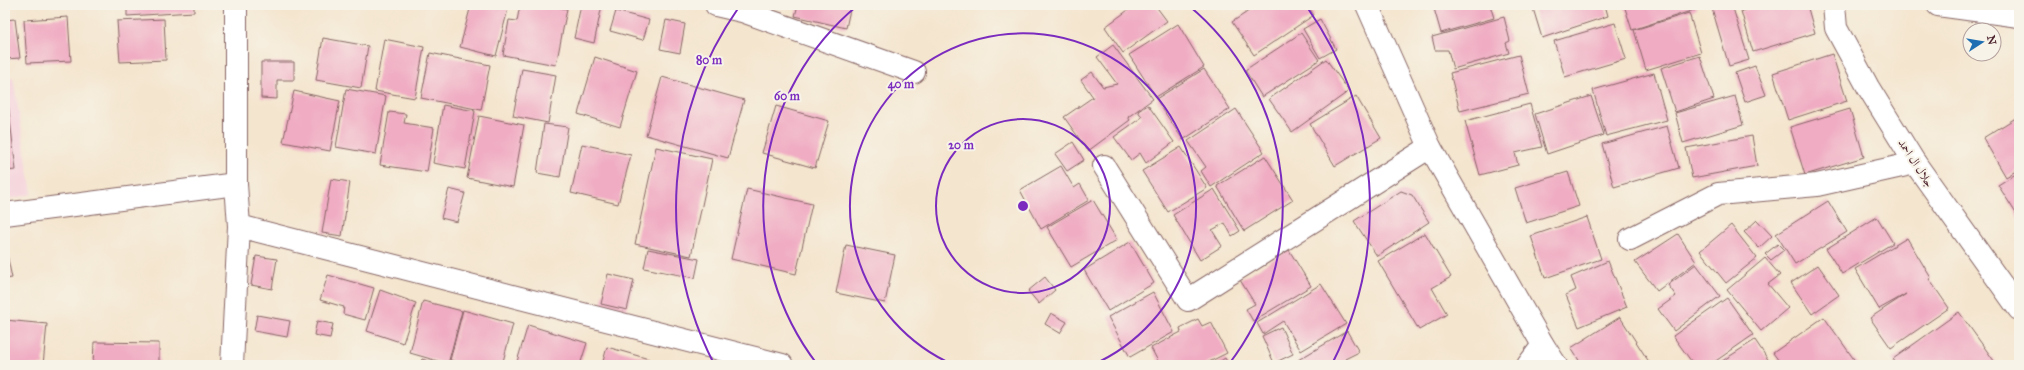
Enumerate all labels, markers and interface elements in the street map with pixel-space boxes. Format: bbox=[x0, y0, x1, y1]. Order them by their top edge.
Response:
north arrow bbox=[1962, 22, 2002, 62]
text: N bbox=[1984, 34, 1999, 47]
text: 80 m bbox=[696, 53, 723, 67]
text: 40 m bbox=[888, 77, 915, 92]
text: 60 m bbox=[774, 89, 801, 103]
street label: جلال ال احمد bbox=[1895, 136, 1937, 190]
text: 20 m bbox=[948, 138, 975, 152]
centre of rings bbox=[1016, 199, 1030, 213]

